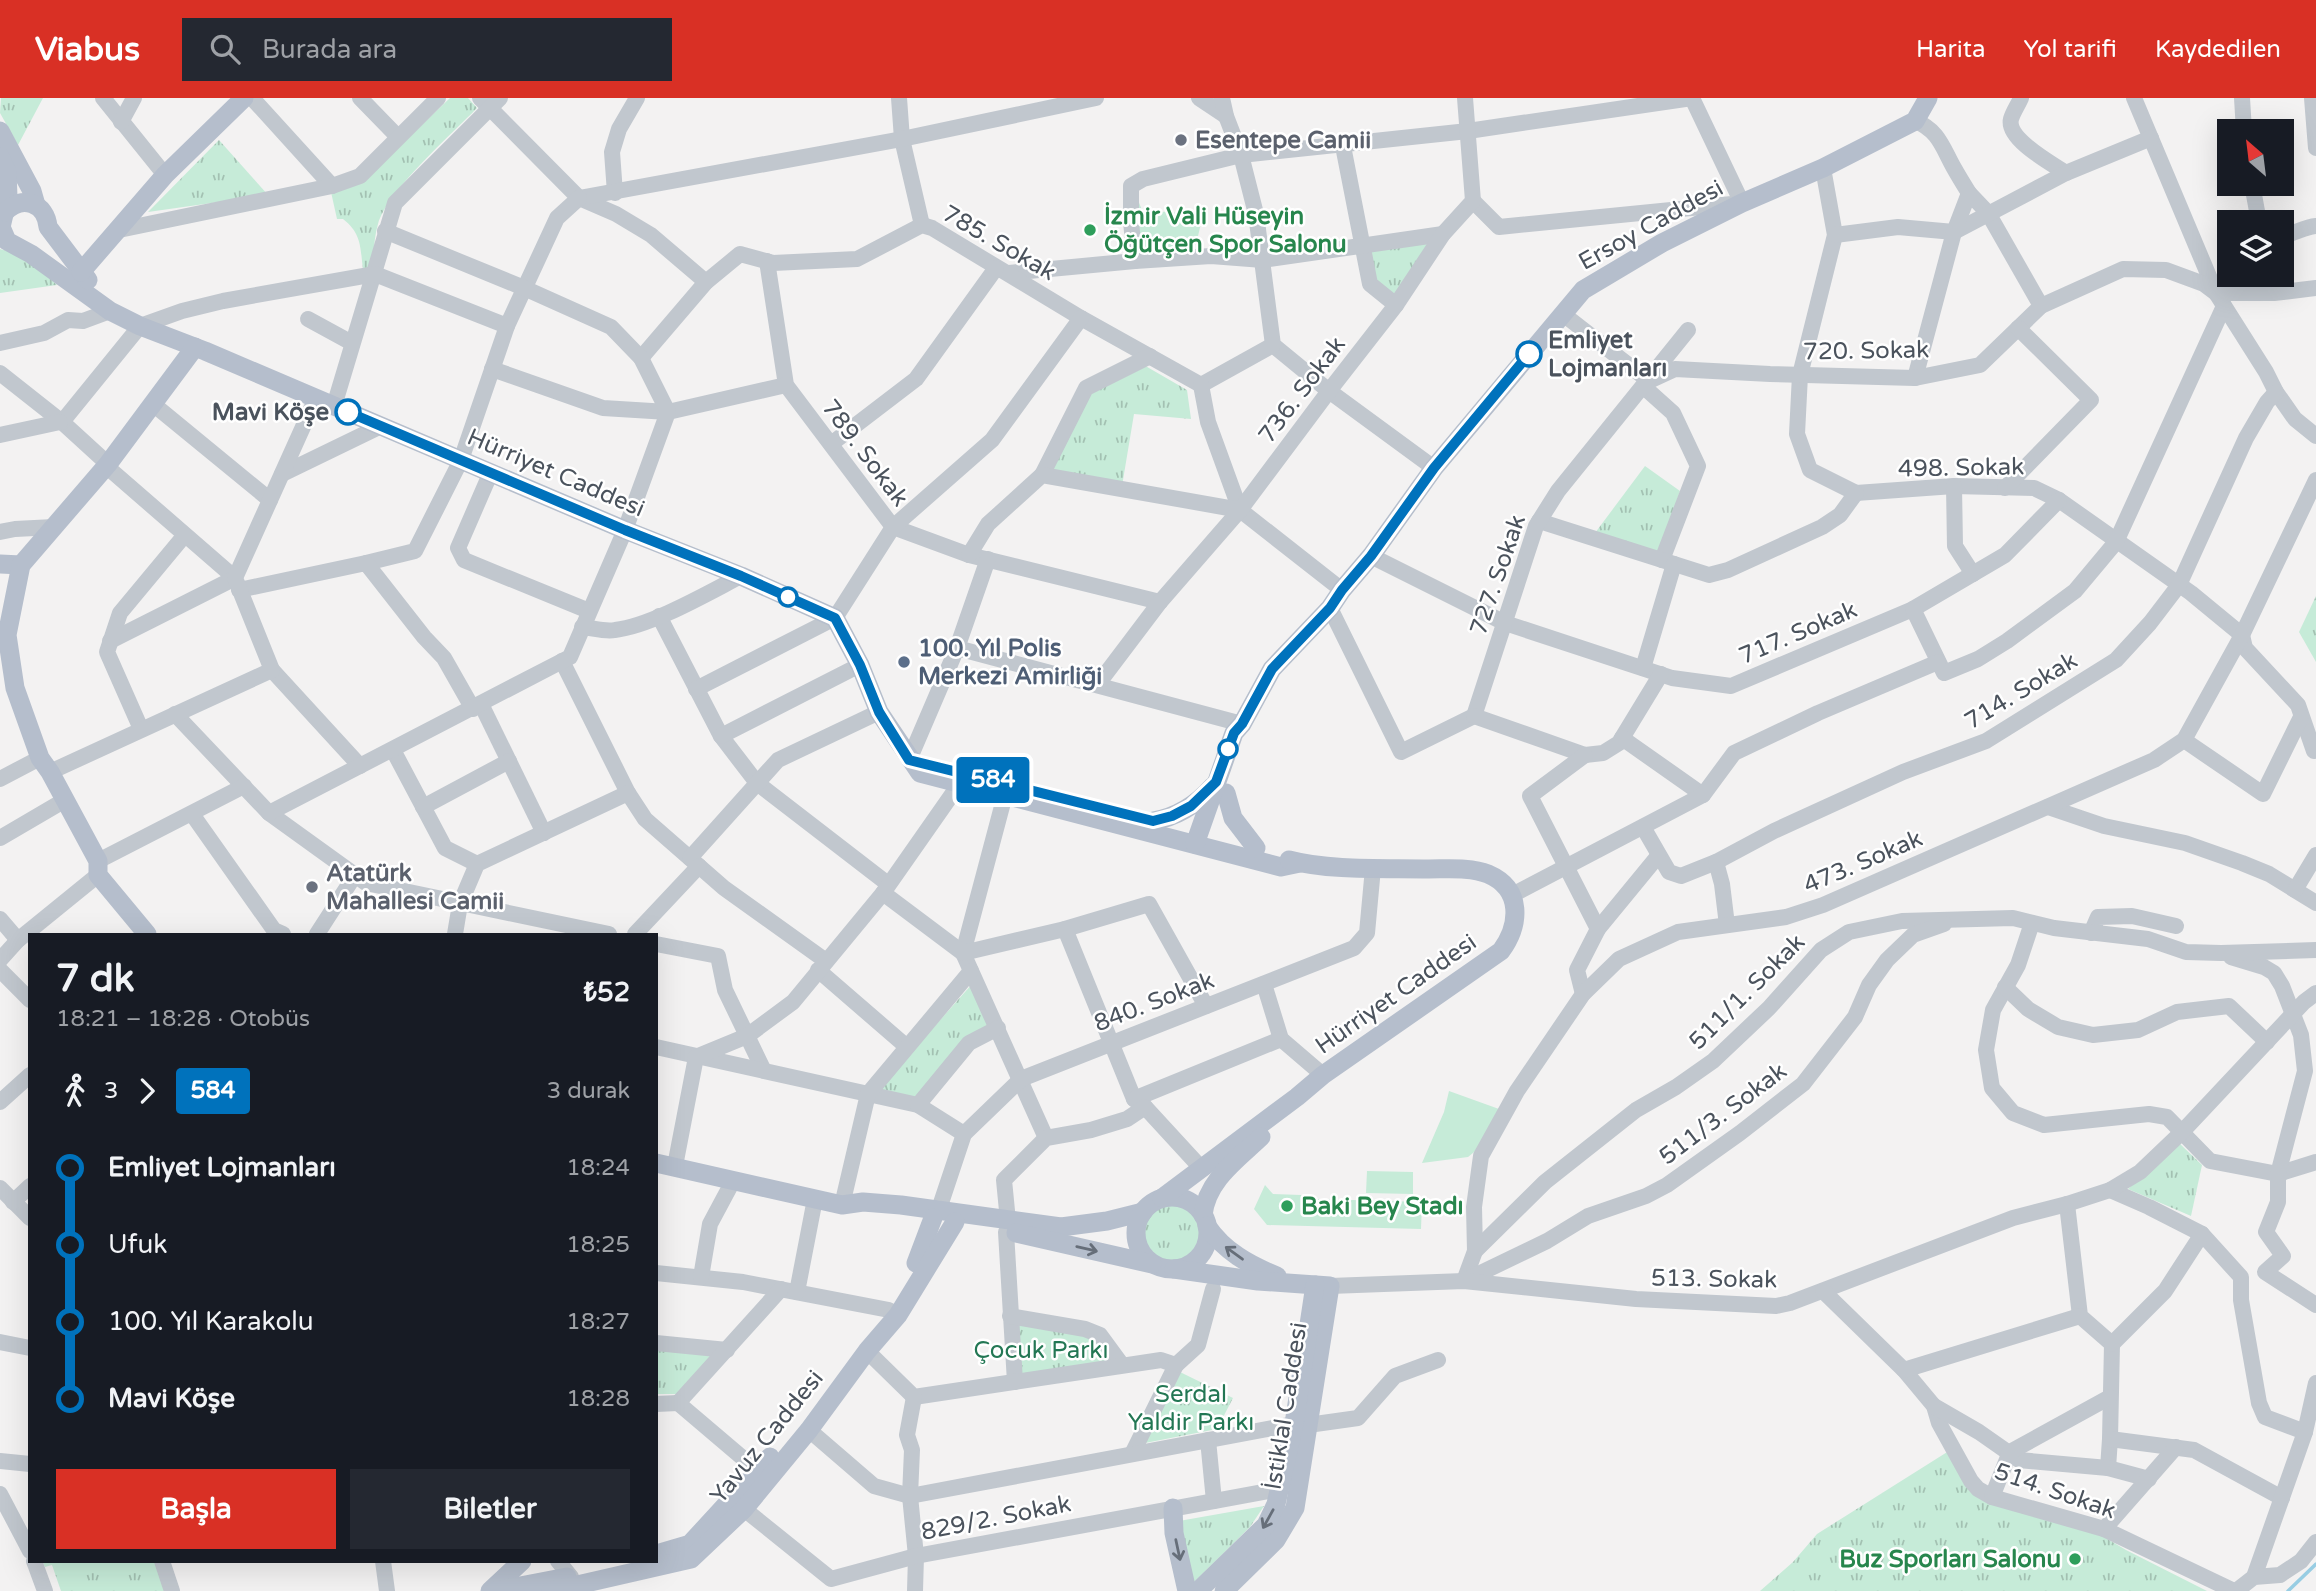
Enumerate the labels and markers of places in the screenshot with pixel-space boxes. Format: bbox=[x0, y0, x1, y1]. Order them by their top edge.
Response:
place label: Esentepe Camii bbox=[1195, 126, 1371, 155]
marker: Esentepe Camii bbox=[1173, 132, 1189, 148]
place label: İzmir Vali Hüseyin Öğütçen Spor Salonu bbox=[1104, 202, 1347, 259]
marker: İzmir Vali Hüseyin Öğütçen Spor Salonu bbox=[1082, 222, 1098, 238]
place label: Emliyet Lojmanları bbox=[1548, 326, 1667, 383]
marker: Emliyet Lojmanları bbox=[1516, 341, 1542, 367]
place label: Mavi Köşe bbox=[212, 398, 329, 427]
marker: Mavi Köşe bbox=[335, 399, 361, 425]
unlabelled marker bbox=[778, 587, 798, 607]
place label: 100. Yıl Polis Merkezi Amirliği bbox=[918, 634, 1102, 691]
marker: 100. Yıl Polis Merkezi Amirliği bbox=[896, 654, 912, 670]
unlabelled marker bbox=[1218, 739, 1238, 759]
place label: Atatürk Mahallesi Camii bbox=[326, 859, 504, 916]
marker: Atatürk Mahallesi Camii bbox=[304, 879, 320, 895]
place label: Baki Bey Stadı bbox=[1301, 1192, 1464, 1221]
marker: Baki Bey Stadı bbox=[1279, 1198, 1295, 1214]
place label: Buz Sporları Salonu bbox=[1839, 1545, 2061, 1574]
marker: Buz Sporları Salonu bbox=[2067, 1551, 2083, 1567]

